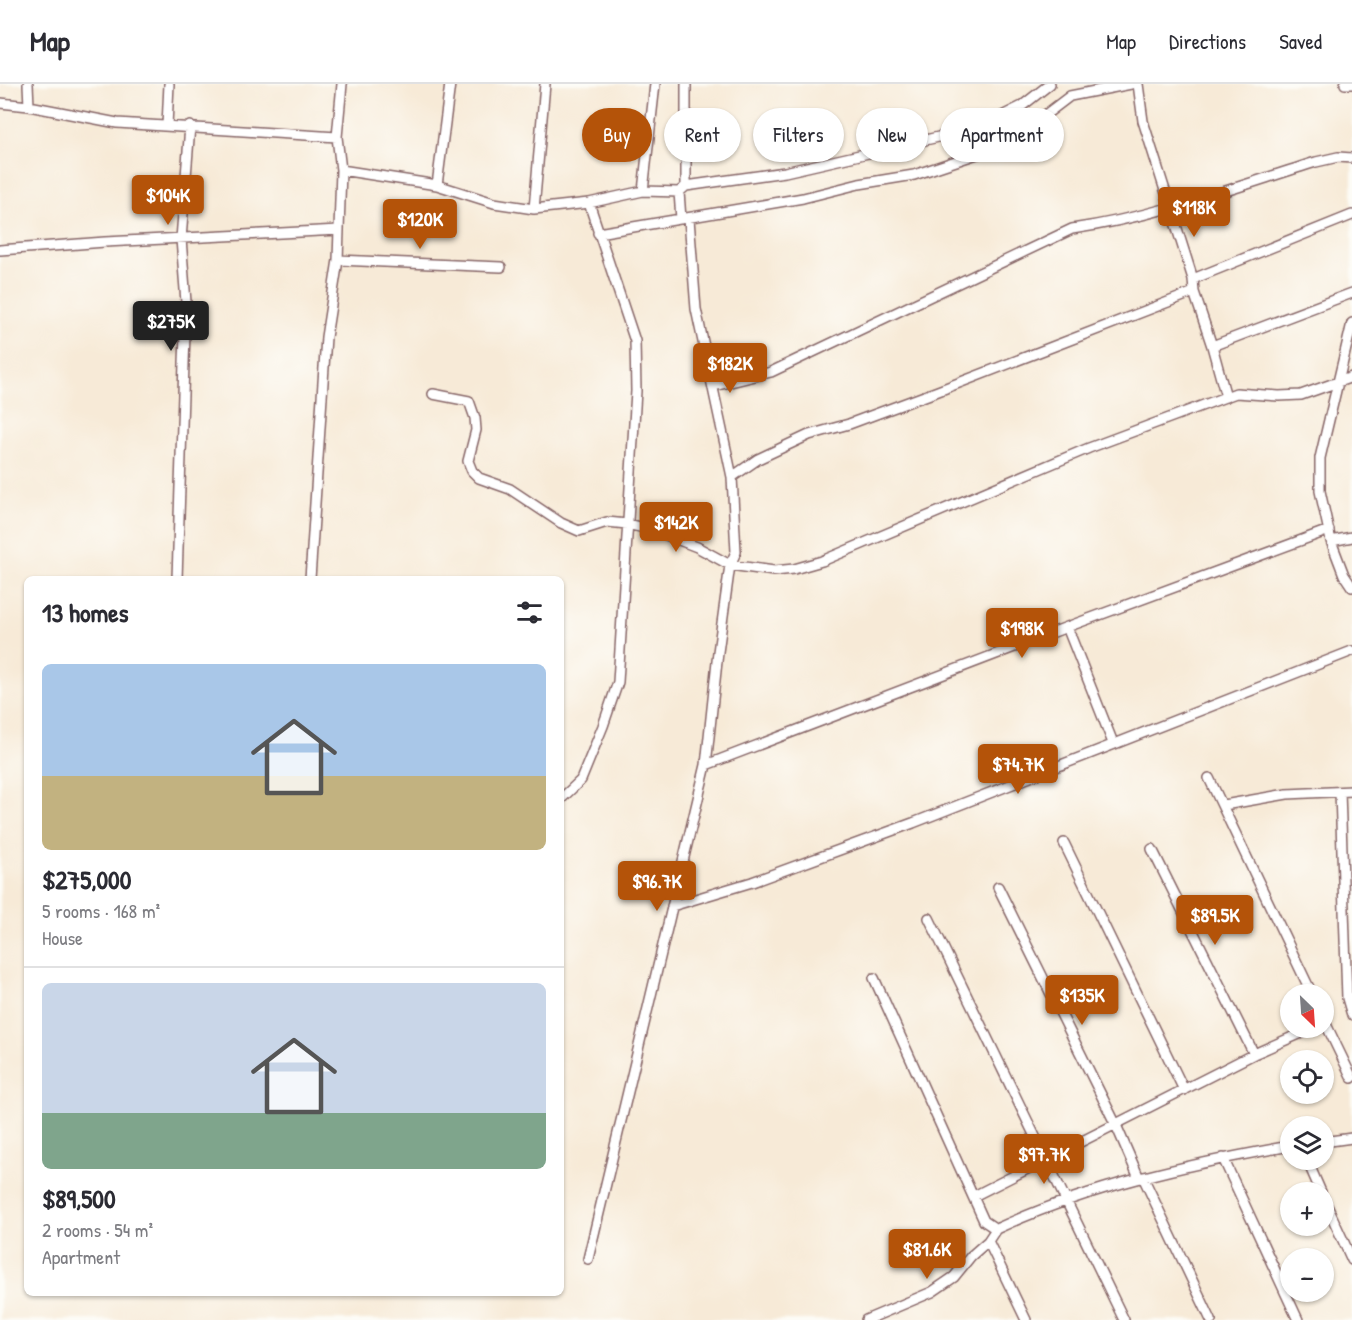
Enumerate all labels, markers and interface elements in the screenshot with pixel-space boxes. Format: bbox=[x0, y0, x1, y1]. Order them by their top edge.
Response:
text: Map bbox=[30, 22, 70, 60]
text: Map bbox=[1106, 27, 1136, 56]
text: Directions bbox=[1169, 27, 1246, 56]
text: Saved bbox=[1279, 27, 1322, 56]
chip: Buy bbox=[582, 108, 652, 162]
chip: Rent bbox=[664, 108, 741, 162]
chip: Filters bbox=[753, 108, 844, 162]
chip: New bbox=[856, 108, 928, 162]
chip: Apartment bbox=[940, 108, 1064, 162]
pin: $104K bbox=[126, 175, 210, 226]
text: $104K bbox=[146, 181, 190, 208]
pin: $118K bbox=[1152, 187, 1236, 238]
text: $118K bbox=[1172, 193, 1216, 220]
pin: $120K bbox=[378, 199, 462, 250]
text: $120K bbox=[397, 205, 443, 232]
pin: $275K bbox=[129, 301, 213, 352]
text: $275K bbox=[147, 307, 195, 334]
pin: $182K bbox=[688, 343, 772, 394]
text: $182K bbox=[707, 349, 753, 376]
pin: $142K bbox=[634, 502, 718, 553]
text: $142K bbox=[654, 508, 698, 535]
text: 13 homes bbox=[42, 595, 129, 630]
icon: filters bbox=[513, 596, 546, 629]
pin: $198K bbox=[980, 608, 1064, 659]
text: $198K bbox=[1000, 614, 1044, 641]
icon: home bbox=[240, 703, 348, 811]
pin: $74.7K bbox=[969, 744, 1067, 795]
text: $74.7K bbox=[992, 750, 1044, 777]
pin: $96.7K bbox=[608, 861, 706, 912]
text: $275,000 bbox=[42, 862, 131, 897]
text: $96.7K bbox=[632, 867, 682, 894]
pin: $89.5K bbox=[1166, 895, 1264, 946]
text: 5 rooms · 168 m² bbox=[42, 897, 160, 924]
text: $89.5K bbox=[1190, 901, 1240, 928]
text: House bbox=[42, 924, 83, 951]
pin: $135K bbox=[1040, 975, 1124, 1026]
text: $135K bbox=[1059, 981, 1105, 1008]
north arrow bbox=[1280, 984, 1334, 1038]
map controls bbox=[1280, 984, 1334, 1302]
icon: home bbox=[240, 1022, 348, 1130]
button: locate bbox=[1280, 1050, 1334, 1104]
button: layers bbox=[1280, 1116, 1334, 1170]
pin: $97.7K bbox=[995, 1134, 1093, 1185]
text: $97.7K bbox=[1018, 1140, 1070, 1167]
text: $89,500 bbox=[42, 1181, 116, 1216]
button: + bbox=[1280, 1182, 1334, 1236]
text: 2 rooms · 54 m² bbox=[42, 1216, 153, 1243]
pin: $81.6K bbox=[878, 1229, 976, 1280]
text: $81.6K bbox=[903, 1235, 951, 1262]
text: Apartment bbox=[42, 1243, 120, 1270]
button: − bbox=[1280, 1248, 1334, 1302]

